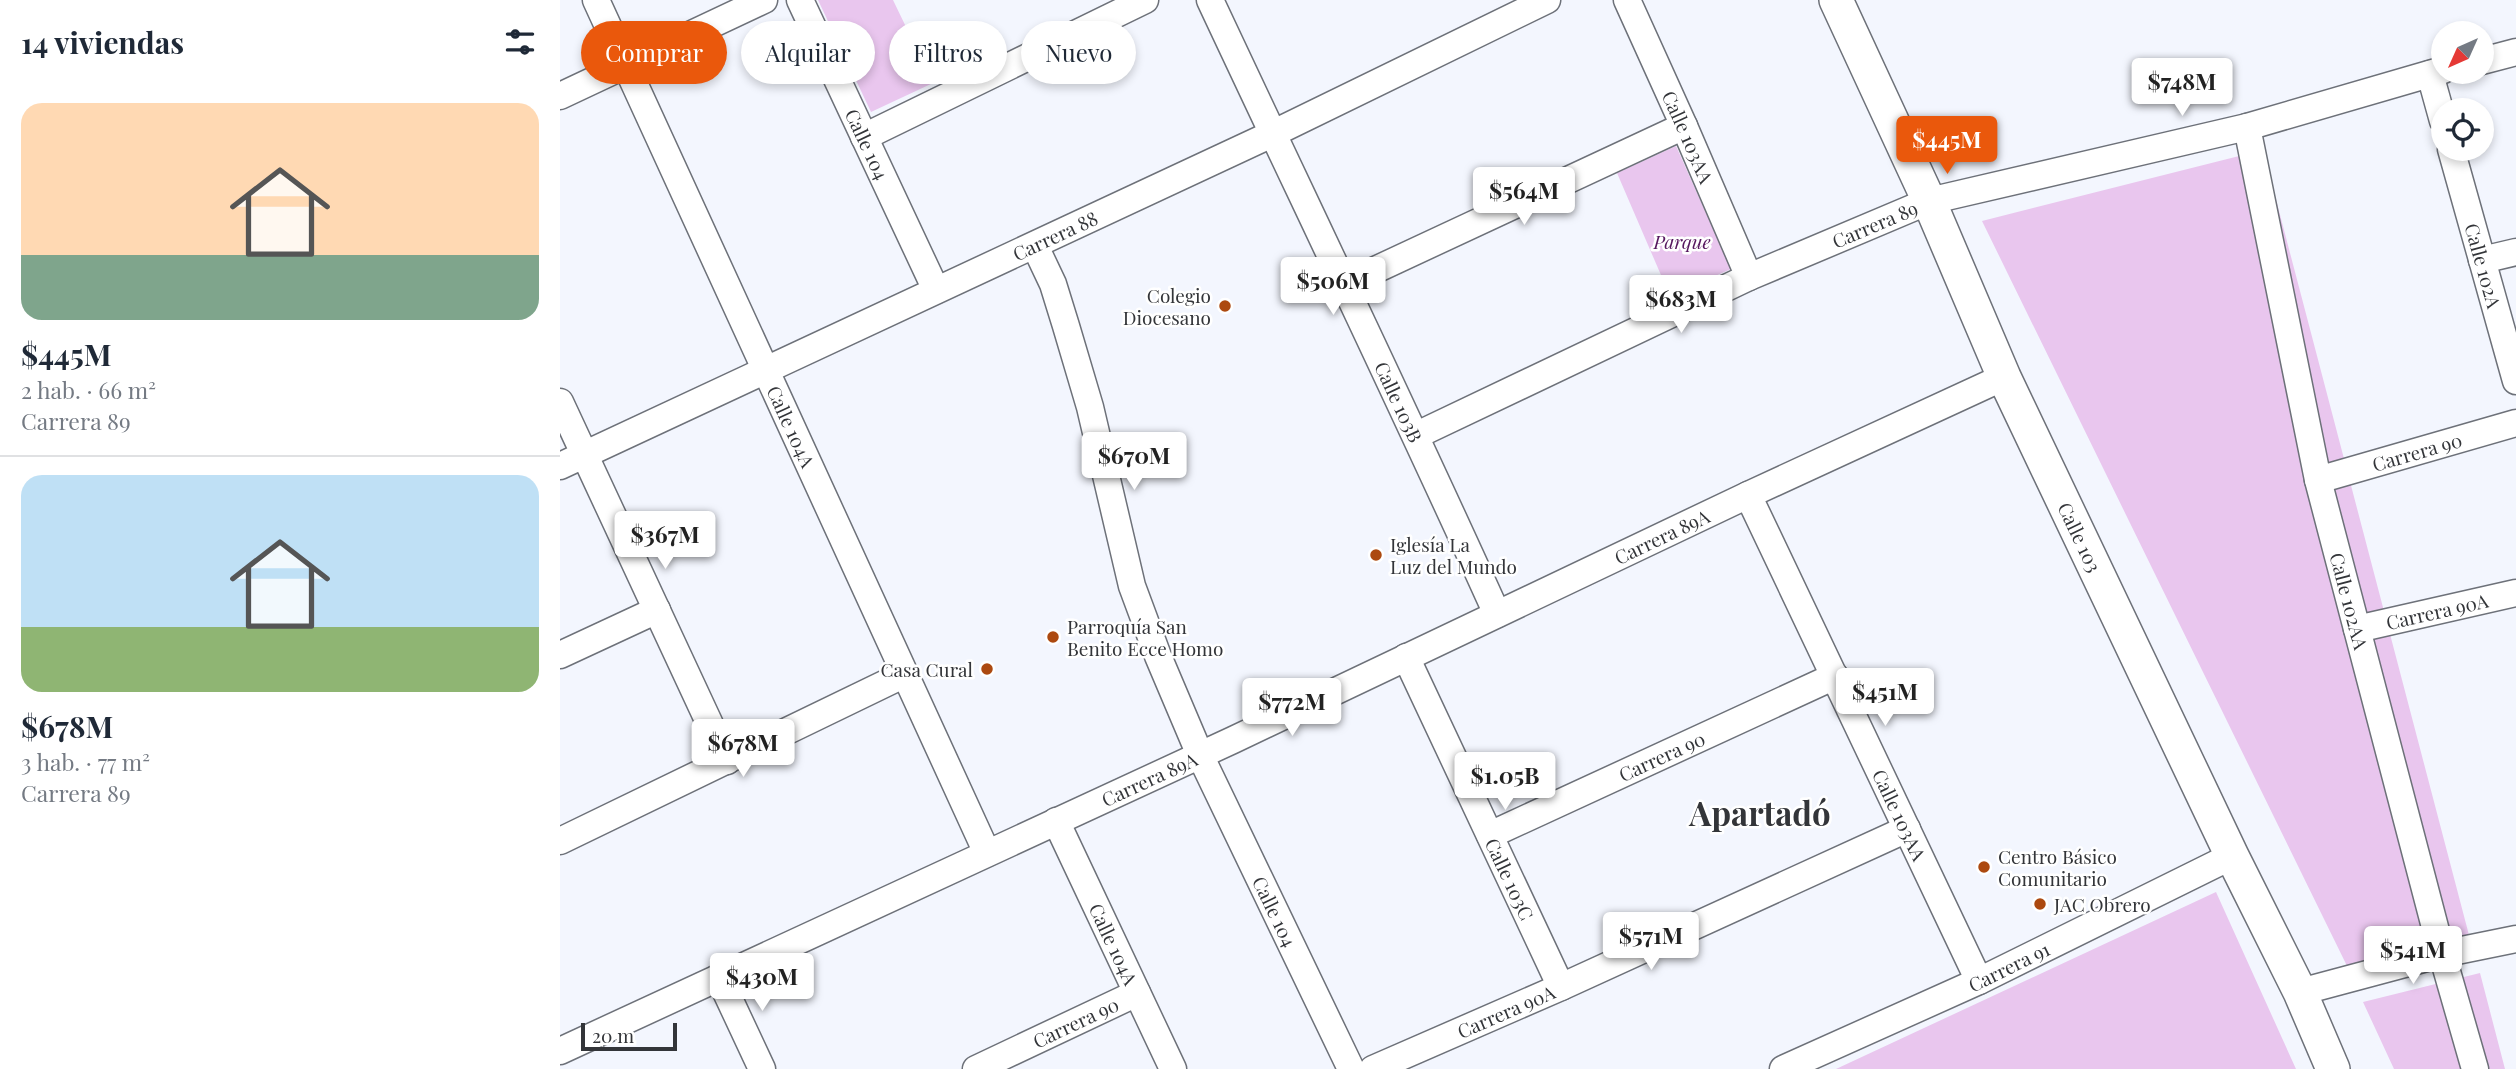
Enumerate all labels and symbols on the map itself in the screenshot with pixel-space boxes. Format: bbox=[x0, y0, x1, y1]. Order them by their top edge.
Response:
north arrow bbox=[2431, 21, 2494, 84]
pin: $748M bbox=[2133, 58, 2231, 118]
street label: Calle 103AA bbox=[1657, 86, 1720, 188]
street label: Calle 104 bbox=[840, 104, 895, 184]
pin: $445M bbox=[1898, 116, 1996, 176]
pin: $564M bbox=[1475, 168, 1573, 227]
street label: Carrera 89 bbox=[1828, 194, 1921, 254]
street label: Carrera 88 bbox=[1008, 204, 1102, 266]
street label: Calle 102A bbox=[2459, 220, 2508, 312]
park label: Parque bbox=[1652, 228, 1711, 254]
pin: $506M bbox=[1284, 258, 1382, 317]
pin: $683M bbox=[1632, 276, 1730, 335]
place label: Colegio Diocesano bbox=[1123, 282, 1211, 330]
marker: Colegio Diocesano bbox=[1217, 298, 1233, 314]
street label: Calle 103B bbox=[1369, 357, 1429, 446]
street label: Calle 104A bbox=[761, 381, 822, 472]
street label: Carrera 90 bbox=[2369, 426, 2465, 477]
pin: $670M bbox=[1085, 433, 1183, 492]
street label: Calle 103 bbox=[2052, 498, 2108, 576]
street label: Carrera 89A bbox=[1610, 502, 1714, 570]
pin: $367M bbox=[616, 512, 714, 571]
place label: Iglesía La Luz del Mundo bbox=[1390, 531, 1517, 579]
marker: Iglesía La Luz del Mundo bbox=[1368, 547, 1384, 563]
street label: Calle 102AA bbox=[2324, 550, 2375, 653]
street label: Carrera 90A bbox=[2383, 586, 2492, 635]
place label: Parroquía San Benito Ecce Homo bbox=[1067, 613, 1223, 661]
marker: Parroquía San Benito Ecce Homo bbox=[1045, 629, 1061, 645]
place label: Casa Cural bbox=[881, 656, 974, 682]
marker: Casa Cural bbox=[979, 661, 995, 677]
pin: $451M bbox=[1836, 668, 1934, 728]
pin: $772M bbox=[1243, 678, 1341, 738]
pin: $678M bbox=[694, 720, 792, 779]
street label: Carrera 90 bbox=[1614, 725, 1709, 787]
street label: Carrera 89A bbox=[1097, 745, 1202, 812]
pin: $1.05B bbox=[1448, 752, 1562, 812]
street label: Calle 103AA bbox=[1867, 765, 1933, 866]
district label: Apartadó bbox=[1688, 790, 1831, 834]
street label: Calle 103C bbox=[1480, 834, 1541, 924]
place label: Centro Básico Comunitario bbox=[1998, 843, 2117, 891]
marker: Centro Básico Comunitario bbox=[1976, 859, 1992, 875]
street label: Calle 104 bbox=[1247, 872, 1303, 951]
place label: JAC Obrero bbox=[2053, 891, 2151, 917]
marker: JAC Obrero bbox=[2032, 896, 2048, 912]
street label: Calle 104A bbox=[1084, 899, 1145, 990]
pin: $571M bbox=[1602, 912, 1700, 972]
pin: $541M bbox=[2364, 926, 2462, 986]
street label: Carrera 91 bbox=[1964, 935, 2054, 997]
pin: $430M bbox=[713, 954, 811, 1013]
street label: Carrera 90A bbox=[1453, 978, 1560, 1044]
street label: Carrera 90 bbox=[1028, 991, 1123, 1053]
scale bar bbox=[581, 1020, 677, 1052]

